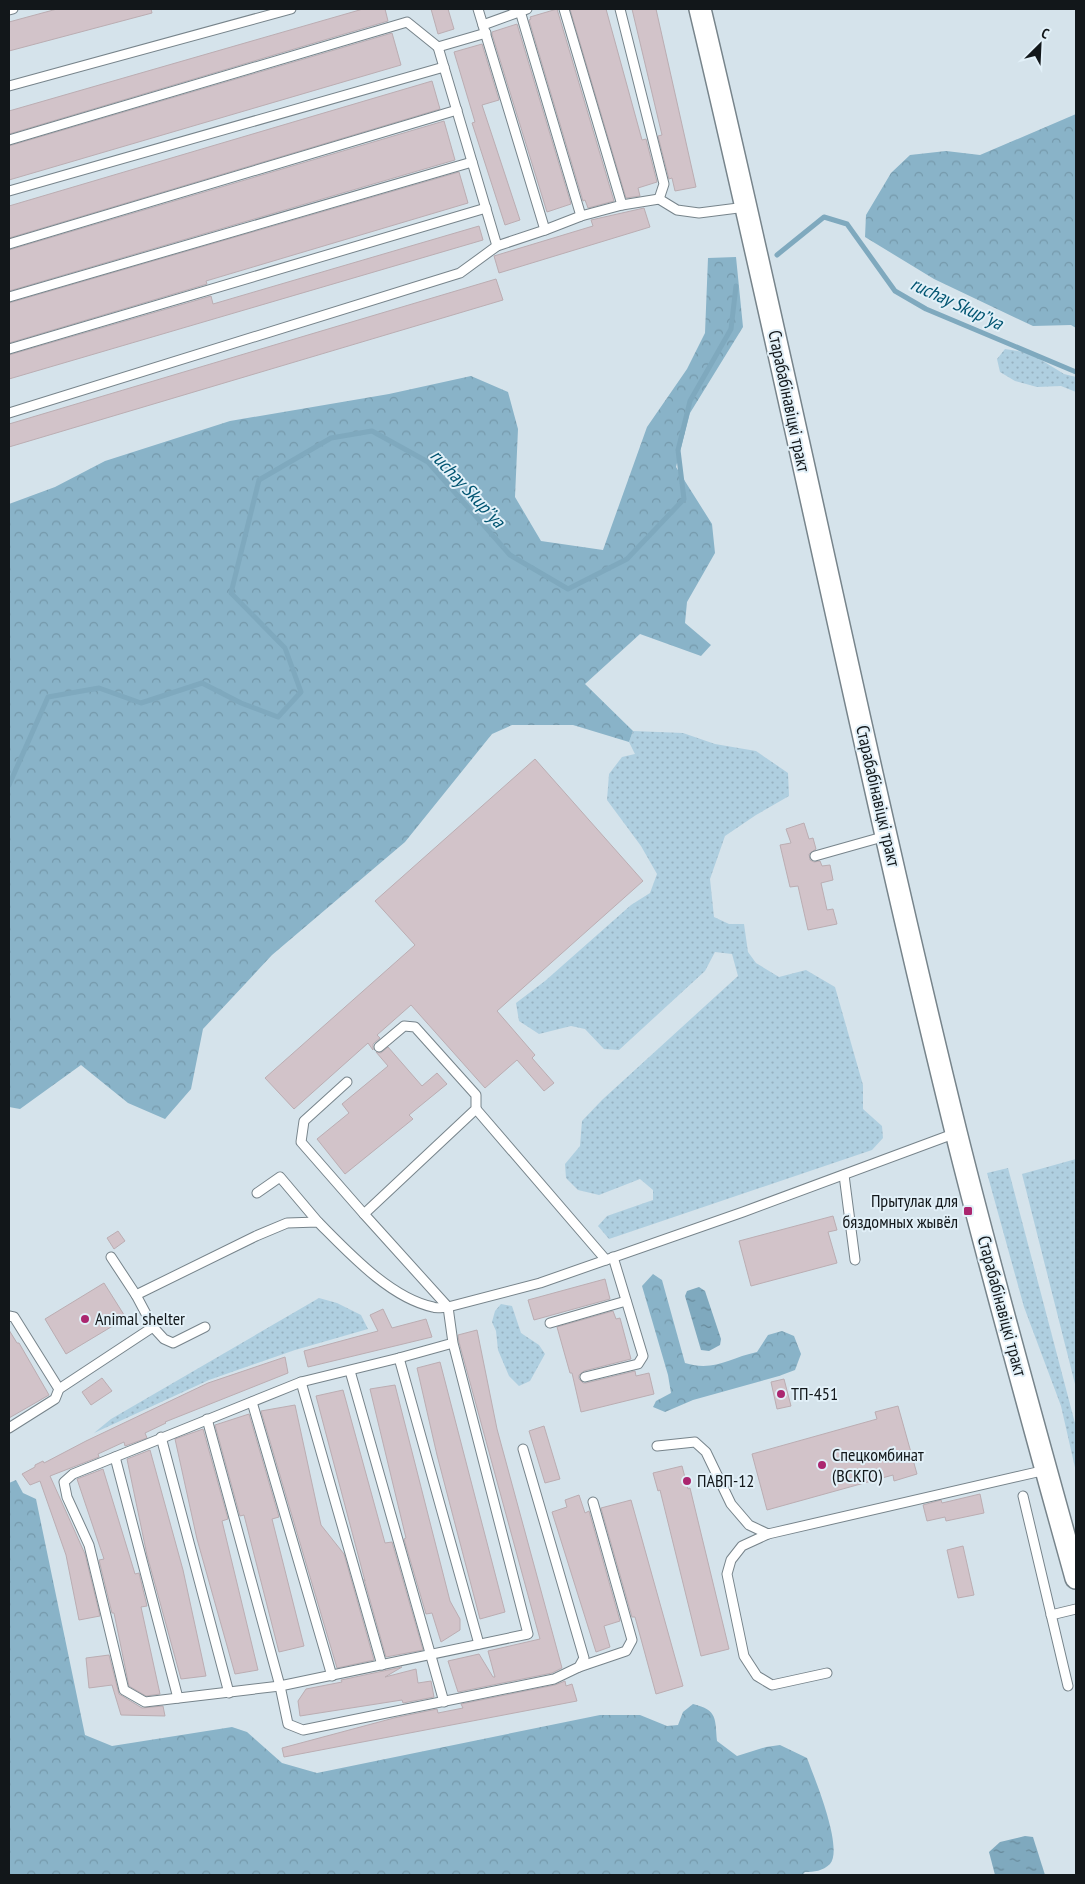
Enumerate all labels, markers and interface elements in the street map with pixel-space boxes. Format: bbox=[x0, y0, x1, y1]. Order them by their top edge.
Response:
north arrow bbox=[1015, 20, 1065, 70]
text: С bbox=[1039, 24, 1052, 43]
water label: ruchay Skup’’ya bbox=[907, 271, 1008, 335]
street label: Старабабінавіцкі тракт bbox=[763, 328, 816, 474]
water label: ruchay Skup’’ya bbox=[426, 444, 511, 533]
street label: Старабабінавіцкі тракт bbox=[851, 723, 906, 869]
place label: Прытулак для бяздомных жывёл bbox=[842, 1189, 958, 1233]
marker: Прытулак для бяздомных жывёл bbox=[962, 1205, 974, 1217]
street label: Старабабінавіцкі тракт bbox=[973, 1233, 1032, 1379]
place label: Animal shelter bbox=[95, 1307, 185, 1330]
marker: Animal shelter bbox=[79, 1313, 91, 1325]
place label: ТП-451 bbox=[791, 1382, 838, 1405]
marker: ТП-451 bbox=[775, 1388, 787, 1400]
place label: Спецкомбинат (ВСКГО) bbox=[832, 1443, 924, 1487]
marker: Спецкомбинат (ВСКГО) bbox=[816, 1459, 828, 1471]
place label: ПАВП-12 bbox=[697, 1469, 754, 1492]
marker: ПАВП-12 bbox=[681, 1475, 693, 1487]

